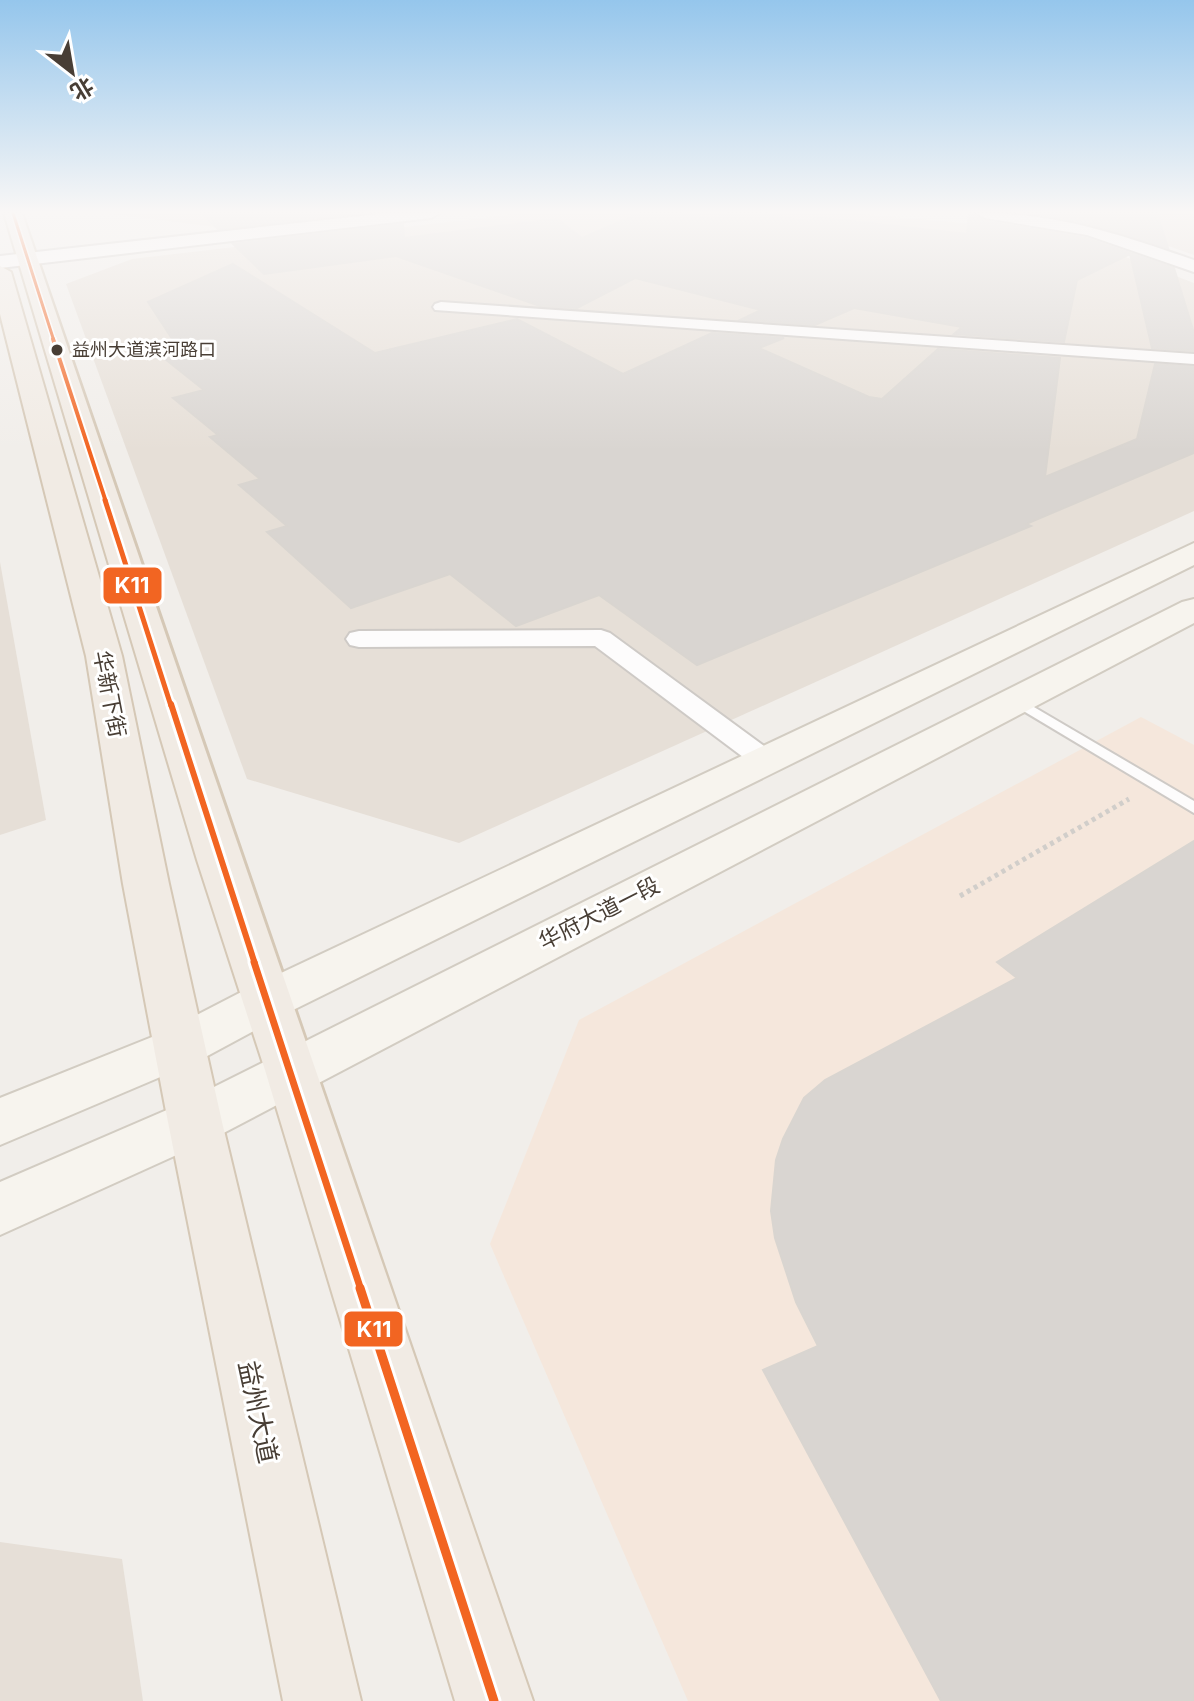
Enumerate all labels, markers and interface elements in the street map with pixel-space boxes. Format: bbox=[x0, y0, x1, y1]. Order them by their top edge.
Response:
north arrow bbox=[32, 32, 112, 112]
text: 北 bbox=[66, 72, 98, 106]
place label: 益州大道滨河路口 bbox=[72, 339, 216, 360]
marker: 益州大道滨河路口 bbox=[49, 342, 65, 358]
line badge: K11 bbox=[102, 566, 163, 605]
text: K11 bbox=[115, 572, 149, 598]
street label: 华新下街 bbox=[89, 648, 131, 740]
street label: 华府大道一段 bbox=[534, 871, 664, 955]
line badge: K11 bbox=[343, 1310, 404, 1348]
text: K11 bbox=[357, 1316, 391, 1342]
street label: 益州大道 bbox=[233, 1358, 284, 1466]

